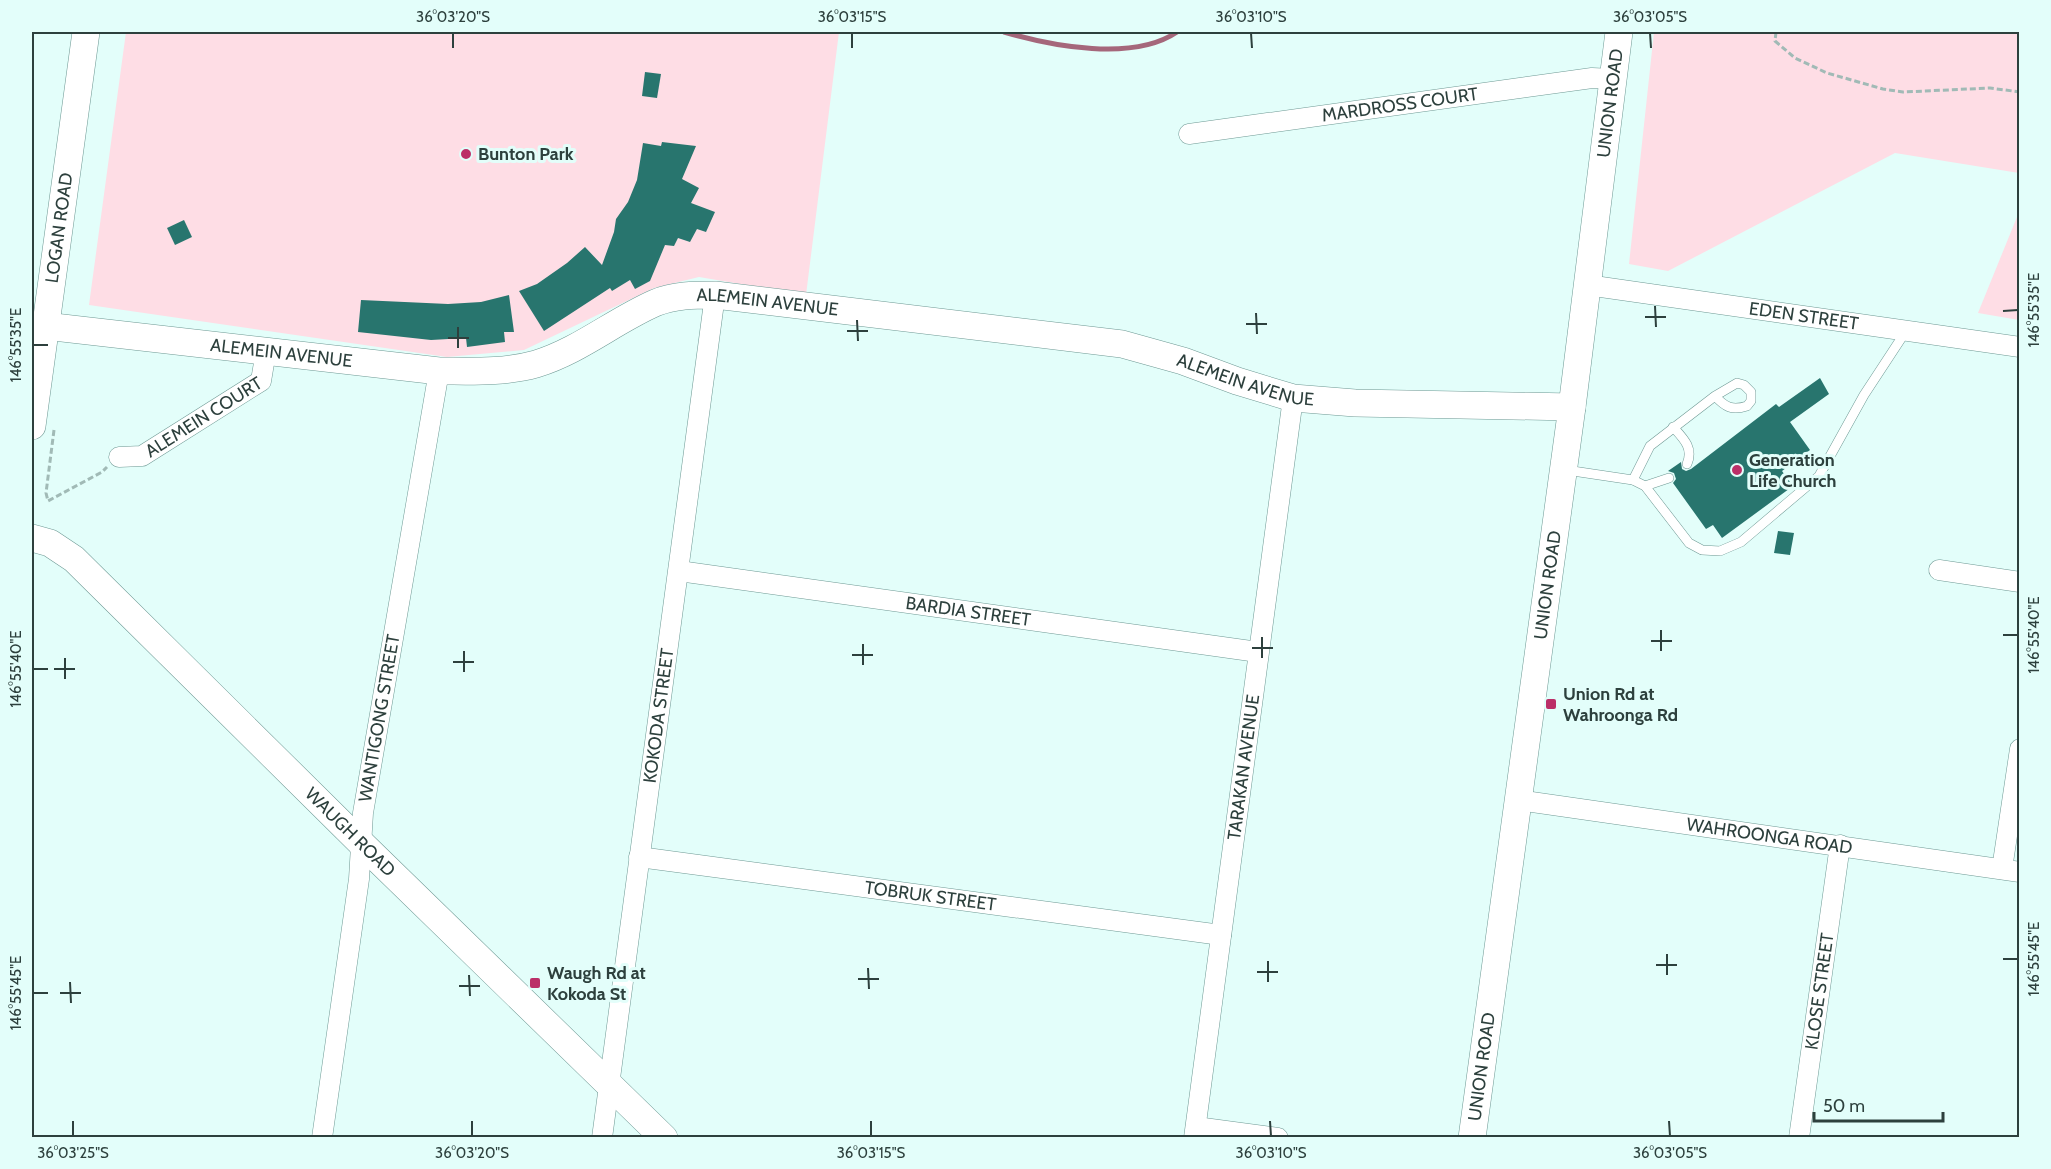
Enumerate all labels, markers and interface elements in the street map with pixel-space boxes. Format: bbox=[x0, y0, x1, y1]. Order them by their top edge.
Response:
text: 36°03'20"S bbox=[416, 8, 490, 26]
text: 36°03'15"S bbox=[818, 8, 887, 26]
text: 36°03'10"S bbox=[1216, 8, 1287, 26]
text: 36°03'05"S bbox=[1613, 8, 1687, 26]
street label: UNION ROAD bbox=[1592, 47, 1628, 159]
street label: MARDROSS COURT bbox=[1320, 83, 1480, 126]
place label: Bunton Park bbox=[478, 143, 574, 165]
marker: Bunton Park bbox=[459, 147, 473, 161]
street label: LOGAN ROAD bbox=[41, 171, 78, 284]
text: 146°55'35"E bbox=[2025, 273, 2043, 347]
street label: ALEMEIN AVENUE bbox=[696, 284, 840, 321]
street label: EDEN STREET bbox=[1748, 297, 1860, 335]
text: 146°55'35"E bbox=[7, 308, 25, 382]
street label: ALEMEIN AVENUE bbox=[209, 334, 354, 372]
street label: ALEMEIN AVENUE bbox=[1174, 349, 1315, 411]
street label: ALEMEIN COURT bbox=[141, 372, 267, 462]
place label: Generation Life Church bbox=[1749, 449, 1836, 492]
marker: Generation Life Church bbox=[1730, 463, 1744, 477]
street label: UNION ROAD bbox=[1529, 529, 1566, 641]
street label: BARDIA STREET bbox=[904, 592, 1033, 631]
text: 146°55'40"E bbox=[2025, 596, 2043, 674]
text: 146°55'40"E bbox=[7, 630, 25, 708]
street label: WANTIGONG STREET bbox=[354, 632, 405, 804]
street label: KOKODA STREET bbox=[639, 647, 679, 784]
place label: Union Rd at Wahroonga Rd bbox=[1563, 683, 1678, 726]
street label: TARAKAN AVENUE bbox=[1223, 693, 1264, 841]
marker: Union Rd at Wahroonga Rd bbox=[1544, 697, 1558, 711]
street label: WAUGH ROAD bbox=[301, 783, 400, 881]
street label: WAHROONGA ROAD bbox=[1685, 813, 1854, 859]
street label: TOBRUK STREET bbox=[863, 876, 998, 916]
text: 146°55'45"E bbox=[2025, 922, 2043, 996]
street label: KLOSE STREET bbox=[1800, 931, 1839, 1051]
text: 146°55'45"E bbox=[7, 956, 25, 1030]
place label: Waugh Rd at Kokoda St bbox=[547, 962, 646, 1005]
marker: Waugh Rd at Kokoda St bbox=[528, 976, 542, 990]
street label: UNION ROAD bbox=[1463, 1011, 1500, 1122]
scale bar bbox=[1814, 1085, 1943, 1123]
text: 50 m bbox=[1823, 1095, 1865, 1117]
text: 36°03'25"S bbox=[37, 1144, 109, 1162]
text: 36°03'20"S bbox=[435, 1144, 509, 1162]
text: 36°03'15"S bbox=[837, 1144, 906, 1162]
text: 36°03'10"S bbox=[1236, 1144, 1307, 1162]
text: 36°03'05"S bbox=[1633, 1144, 1707, 1162]

